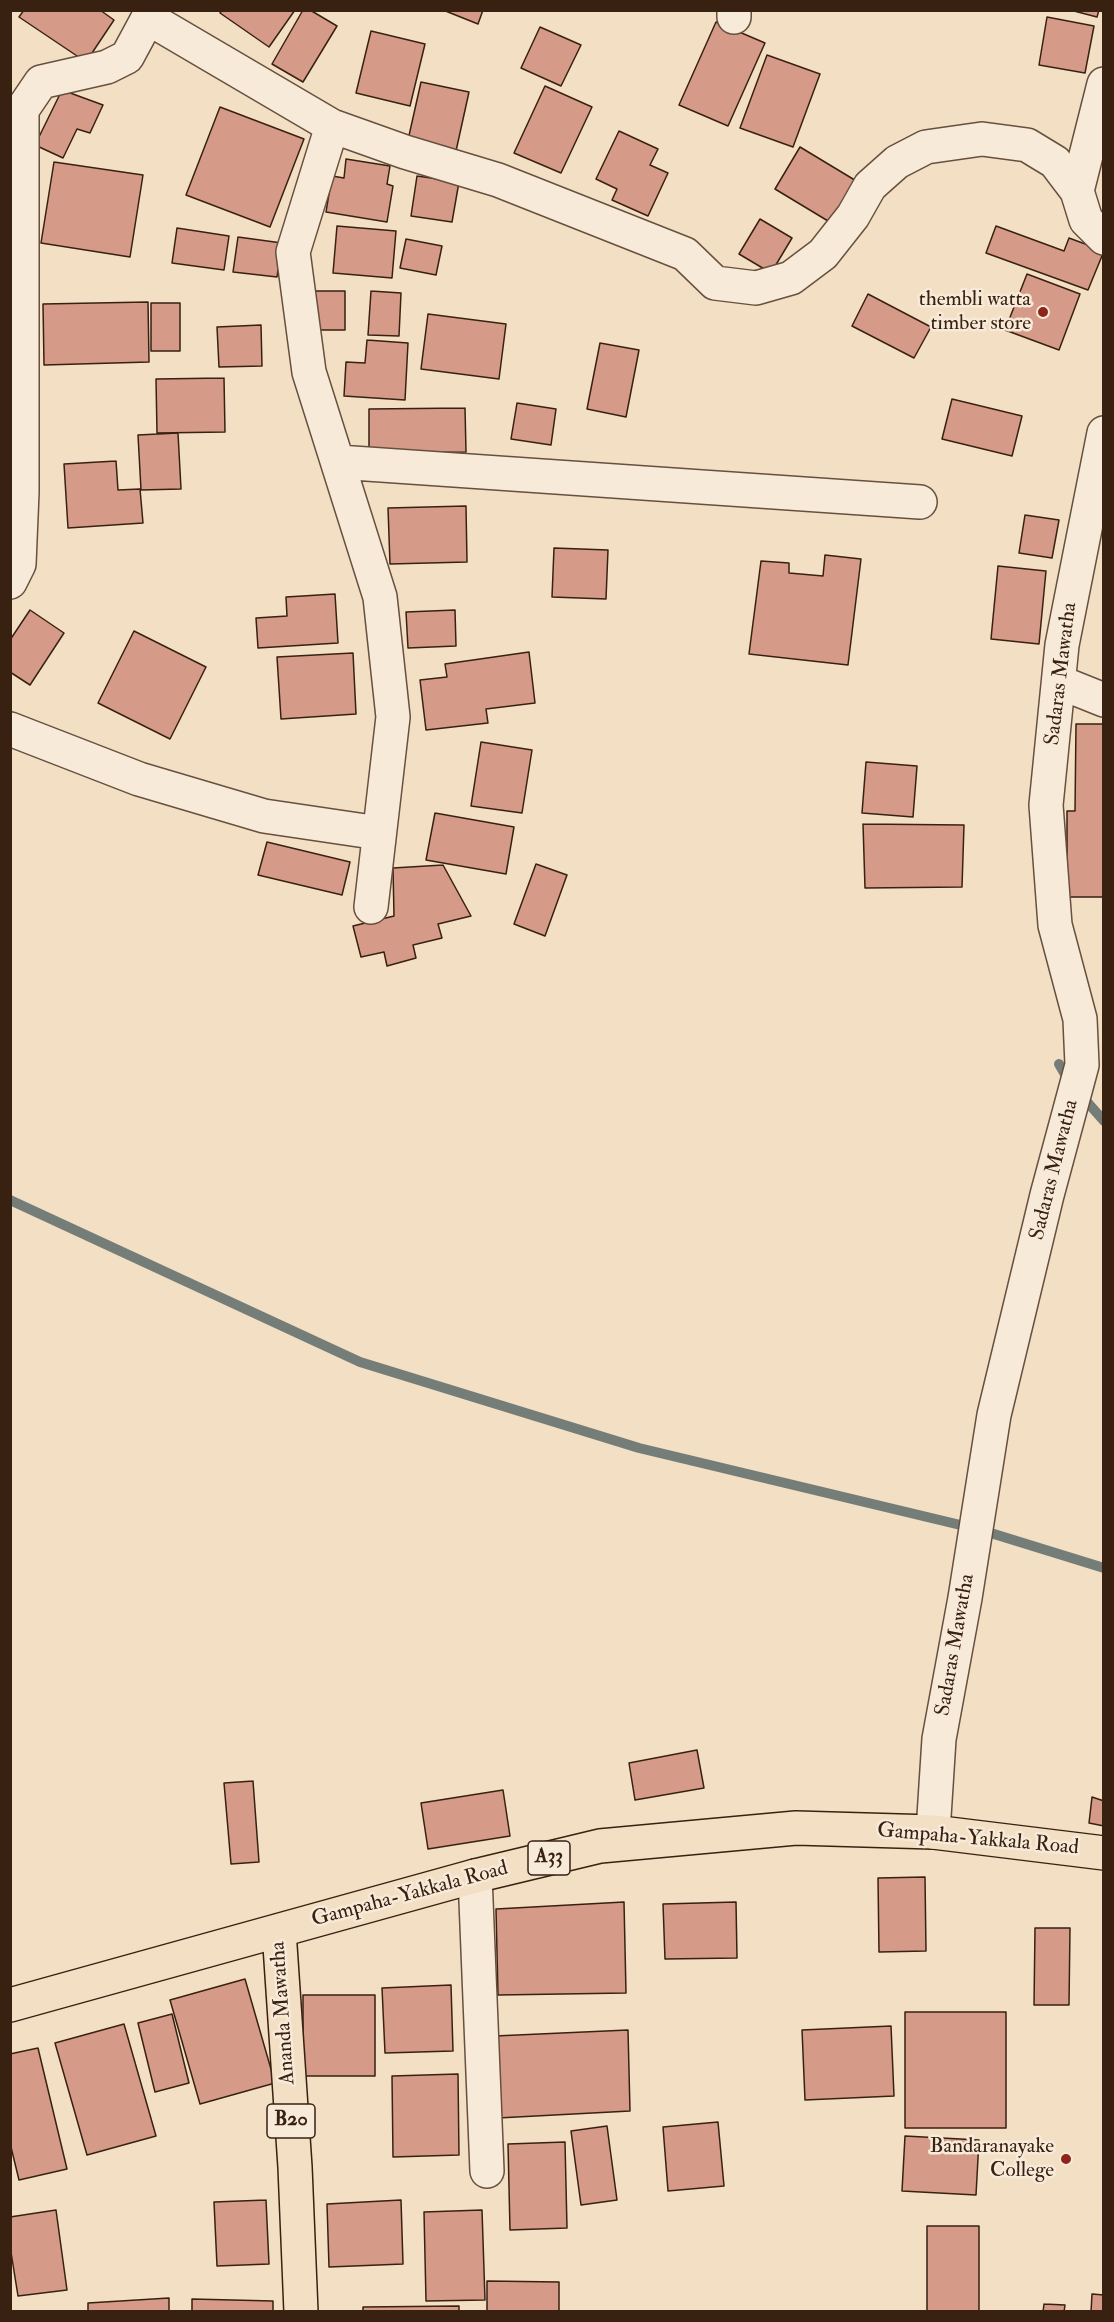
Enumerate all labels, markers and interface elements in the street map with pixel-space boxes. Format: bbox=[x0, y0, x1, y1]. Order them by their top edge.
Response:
place label: thembli watta timber store bbox=[919, 287, 1031, 337]
marker: thembli watta timber store bbox=[1036, 305, 1050, 319]
street label: Sadaras Mawatha bbox=[1041, 601, 1083, 747]
street label: Sadaras Mawatha bbox=[1025, 1097, 1085, 1243]
street label: Sadaras Mawatha bbox=[931, 1572, 981, 1718]
street label: Gampaha-Yakkala Road bbox=[876, 1819, 1080, 1861]
road number: A33 bbox=[528, 1841, 570, 1875]
street label: Gampaha-Yakkala Road bbox=[309, 1857, 511, 1933]
street label: Ananda Mawatha bbox=[266, 1941, 302, 2085]
road number: B20 bbox=[267, 2104, 315, 2138]
place label: Bandaranayake College bbox=[930, 2134, 1054, 2184]
marker: Bandaranayake College bbox=[1059, 2152, 1073, 2166]

